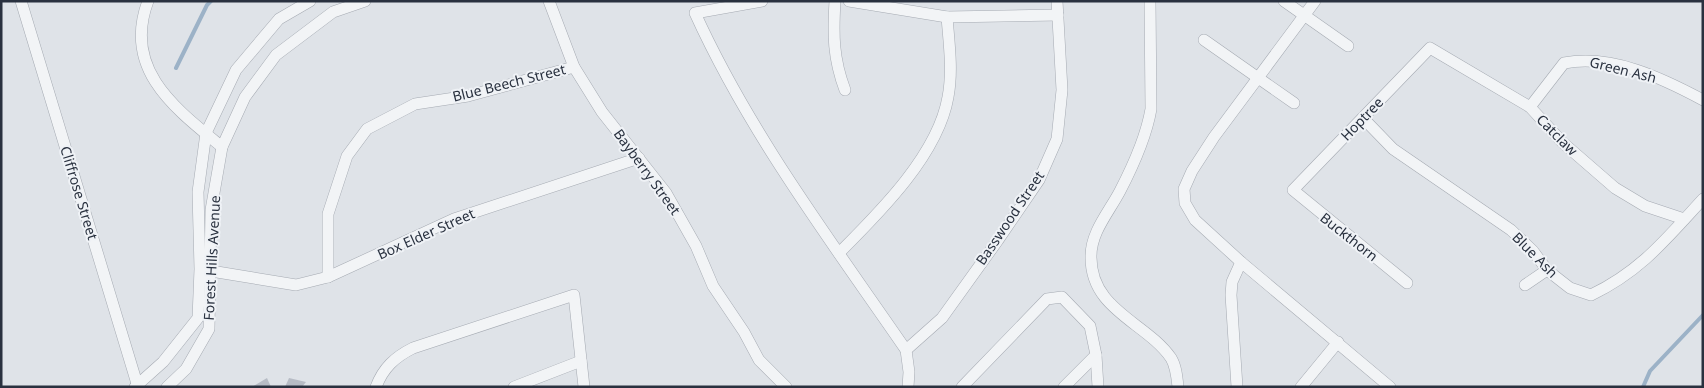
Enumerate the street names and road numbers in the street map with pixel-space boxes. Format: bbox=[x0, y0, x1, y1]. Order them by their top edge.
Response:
street label: Green Ash bbox=[1588, 52, 1658, 87]
street label: Blue Beech Street bbox=[450, 59, 567, 106]
street label: Hoptree bbox=[1336, 93, 1387, 145]
street label: Catclaw bbox=[1533, 110, 1582, 159]
street label: Bayberry Street bbox=[610, 125, 685, 219]
street label: Cliffrose Street bbox=[56, 144, 103, 242]
street label: Basswood Street bbox=[971, 167, 1048, 268]
street label: Forest Hills Avenue bbox=[199, 195, 224, 321]
street label: Box Elder Street bbox=[374, 204, 478, 264]
street label: Buckthorn bbox=[1316, 208, 1382, 265]
street label: Blue Ash bbox=[1508, 228, 1562, 282]

